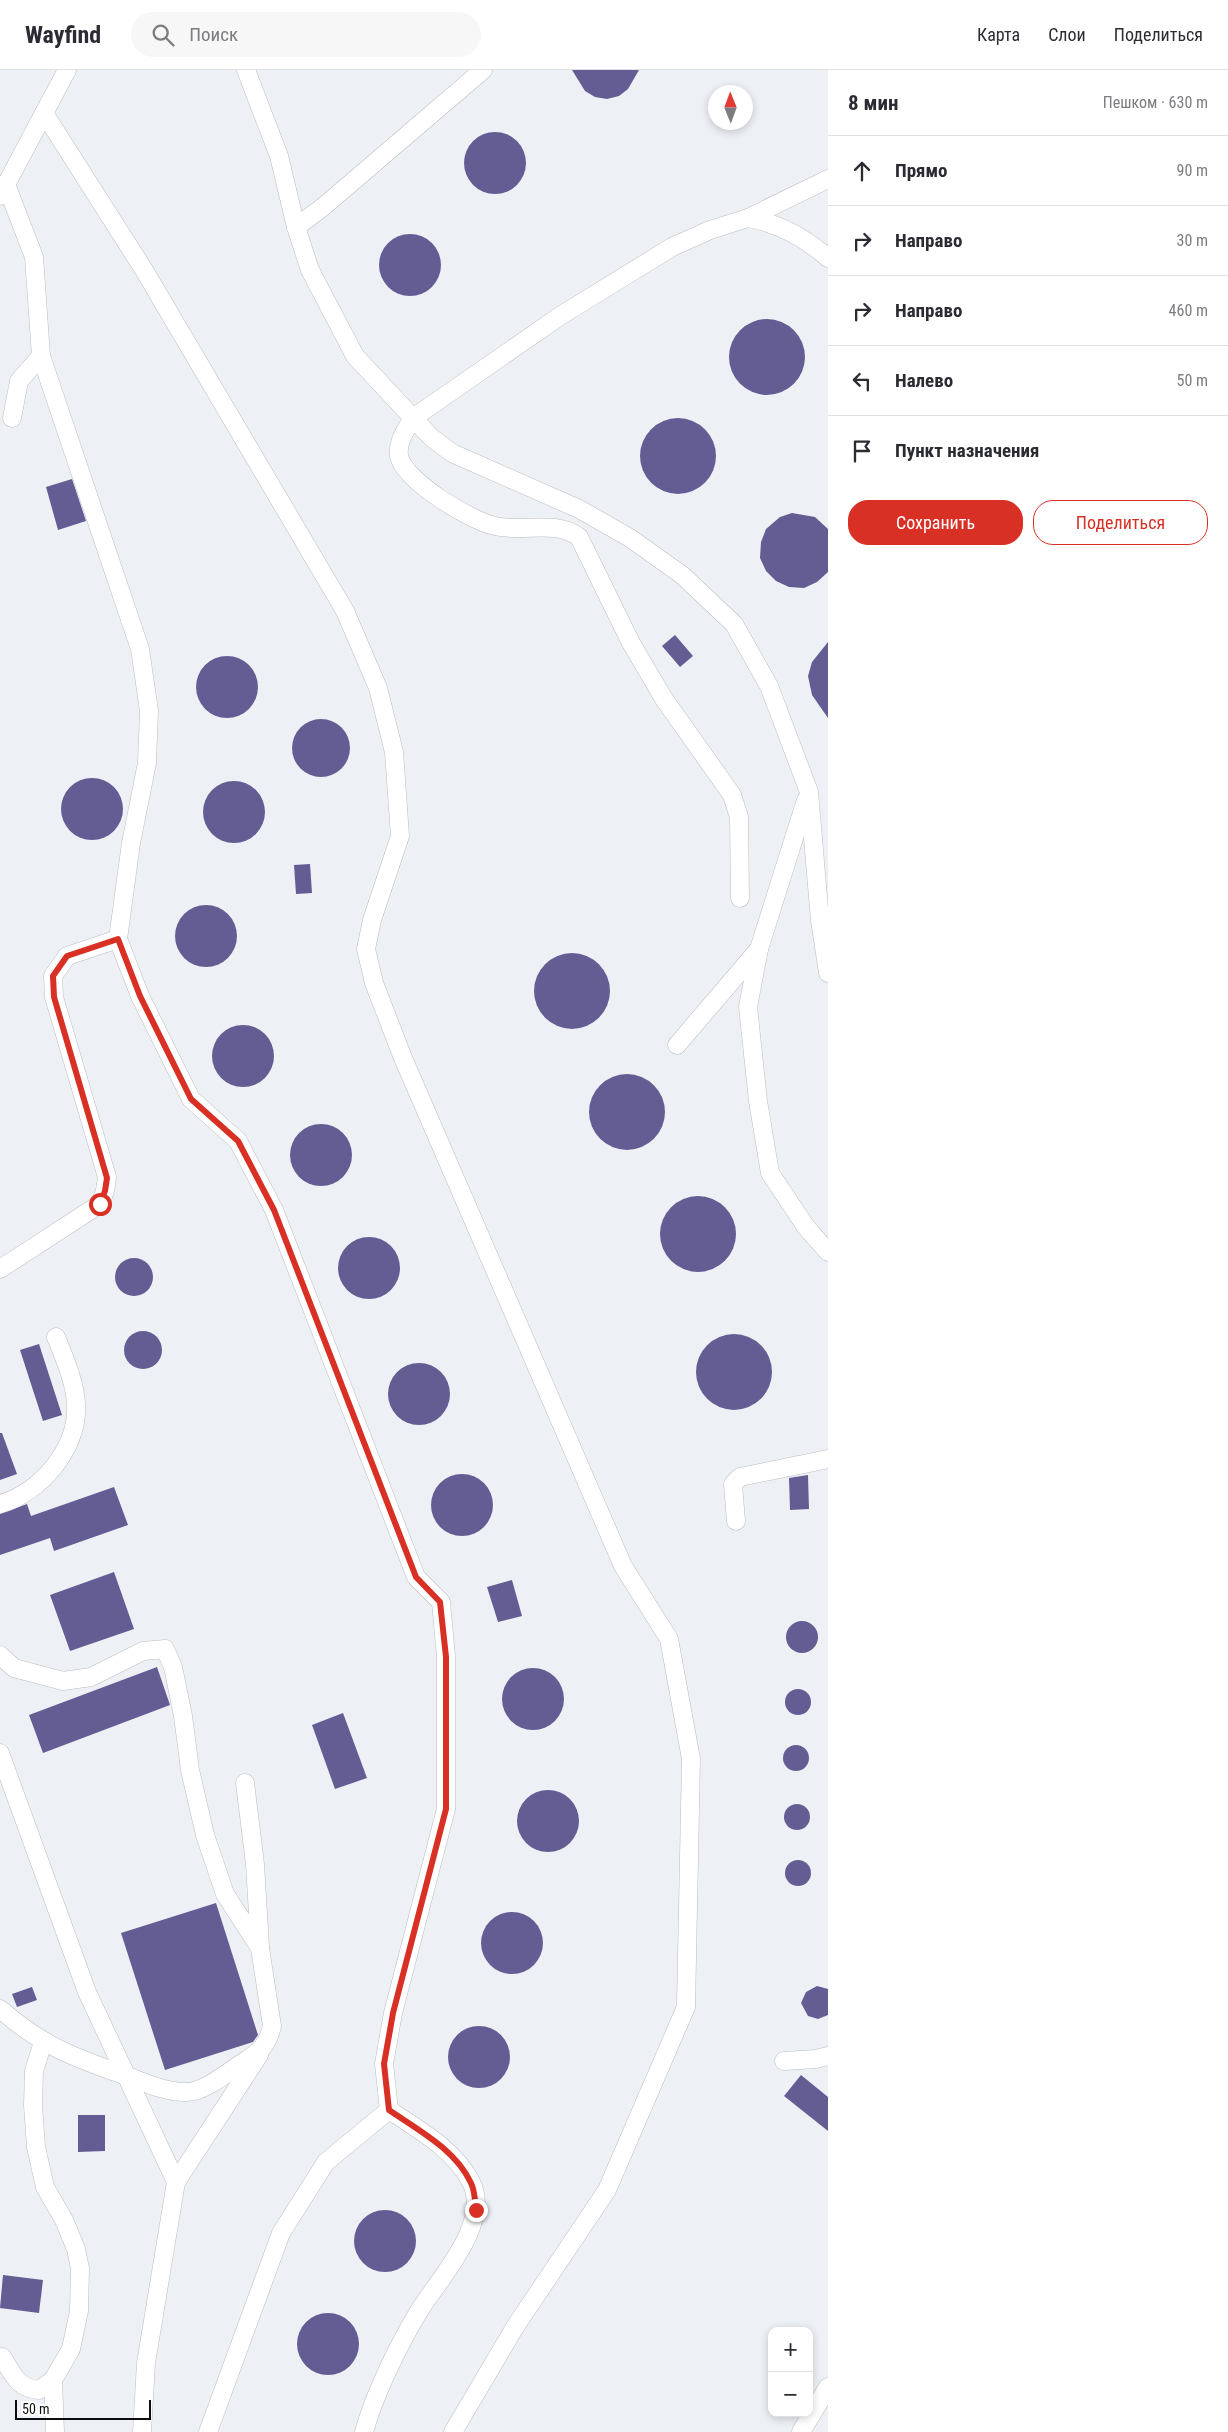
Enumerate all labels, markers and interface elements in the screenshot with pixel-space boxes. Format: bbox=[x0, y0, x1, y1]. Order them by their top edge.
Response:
search box bbox=[131, 12, 481, 57]
text: Wayfind bbox=[25, 21, 101, 49]
icon: search bbox=[149, 21, 177, 49]
text: Поиск bbox=[189, 23, 238, 46]
text: Карта bbox=[977, 24, 1020, 45]
text: Слои bbox=[1048, 24, 1086, 45]
text: Поделиться bbox=[1114, 24, 1203, 45]
north arrow bbox=[708, 85, 753, 130]
text: 8 мин bbox=[848, 91, 898, 115]
text: Пешком · 630 m bbox=[1103, 93, 1208, 112]
icon: ahead bbox=[848, 157, 876, 185]
text: Прямо bbox=[895, 159, 948, 182]
text: 90 m bbox=[1176, 161, 1208, 180]
icon: right bbox=[848, 227, 876, 255]
text: Направо bbox=[895, 229, 962, 252]
text: 30 m bbox=[1176, 231, 1208, 250]
icon: right bbox=[848, 297, 876, 325]
text: Направо bbox=[895, 299, 962, 322]
text: 460 m bbox=[1169, 301, 1208, 320]
icon: left bbox=[848, 367, 876, 395]
text: Налево bbox=[895, 369, 953, 392]
text: 50 m bbox=[1176, 371, 1208, 390]
icon: arrive bbox=[848, 437, 876, 465]
text: Пункт назначения bbox=[895, 439, 1039, 462]
button: Сохранить bbox=[848, 500, 1023, 545]
button: Поделиться bbox=[1033, 500, 1208, 545]
route start bbox=[89, 1193, 112, 1216]
route end bbox=[465, 2199, 488, 2222]
map controls bbox=[768, 2327, 813, 2417]
button: + bbox=[768, 2327, 813, 2372]
button: − bbox=[768, 2372, 813, 2417]
scale bar bbox=[15, 2397, 151, 2420]
text: 50 m bbox=[22, 2401, 50, 2417]

